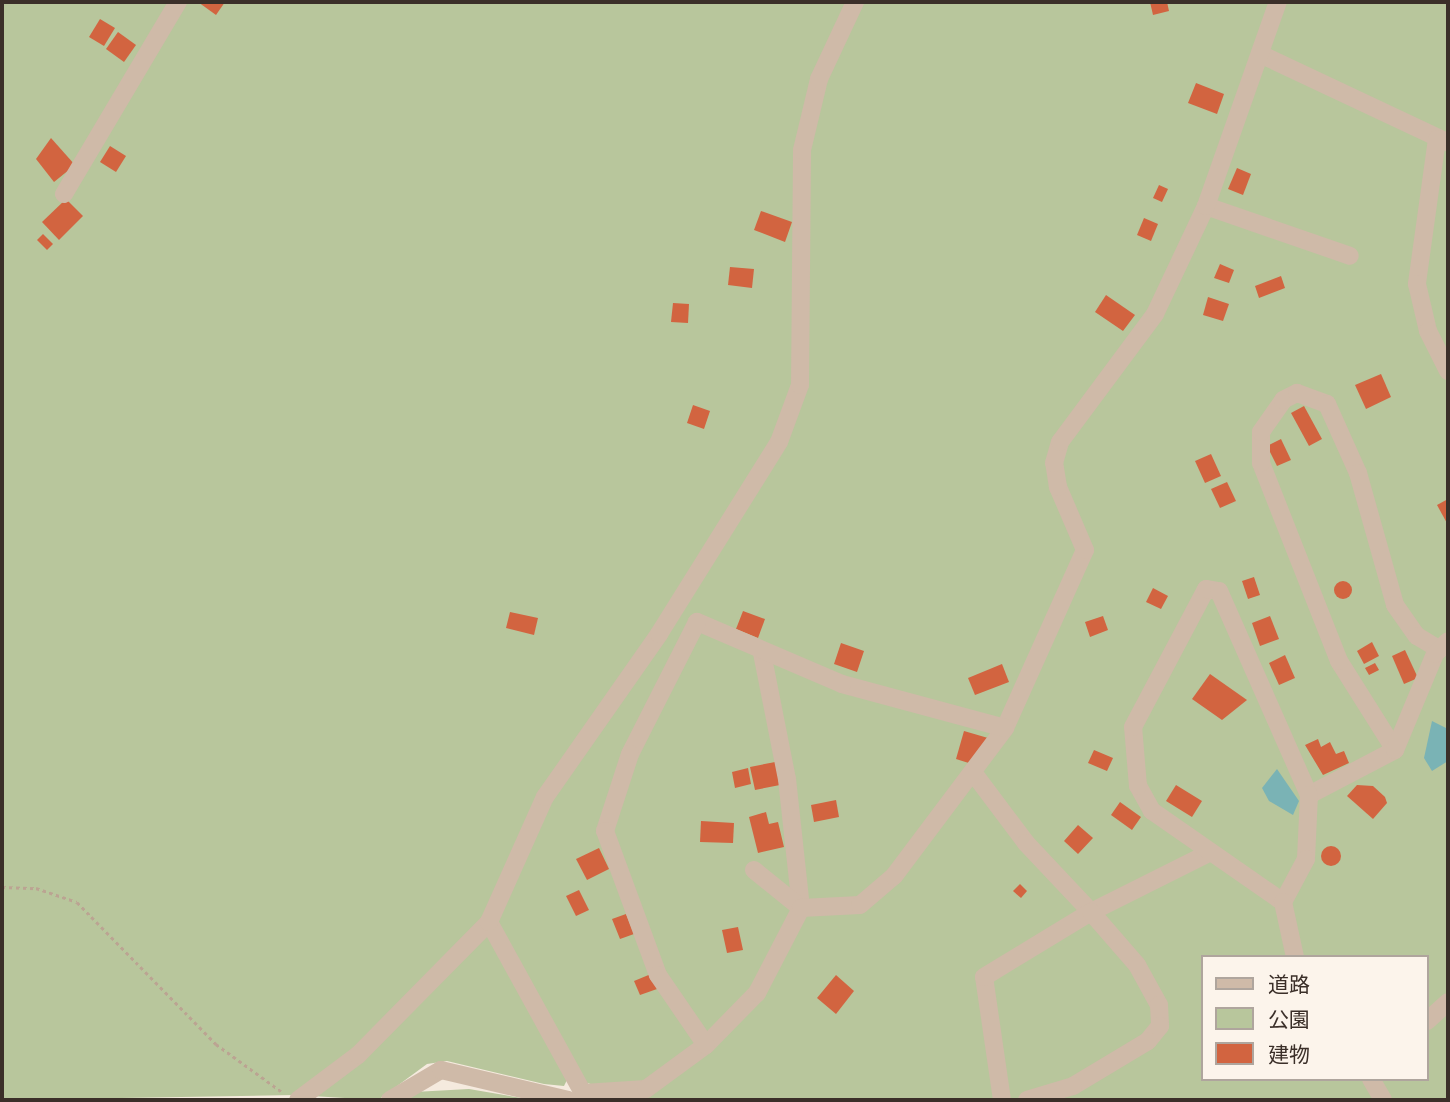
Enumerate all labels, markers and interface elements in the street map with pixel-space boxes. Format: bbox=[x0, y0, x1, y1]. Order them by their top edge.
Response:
legend bbox=[1202, 955, 1429, 1081]
text: 道路 bbox=[1268, 970, 1310, 1000]
text: 公園 bbox=[1268, 1005, 1310, 1035]
text: 建物 bbox=[1268, 1040, 1310, 1070]

